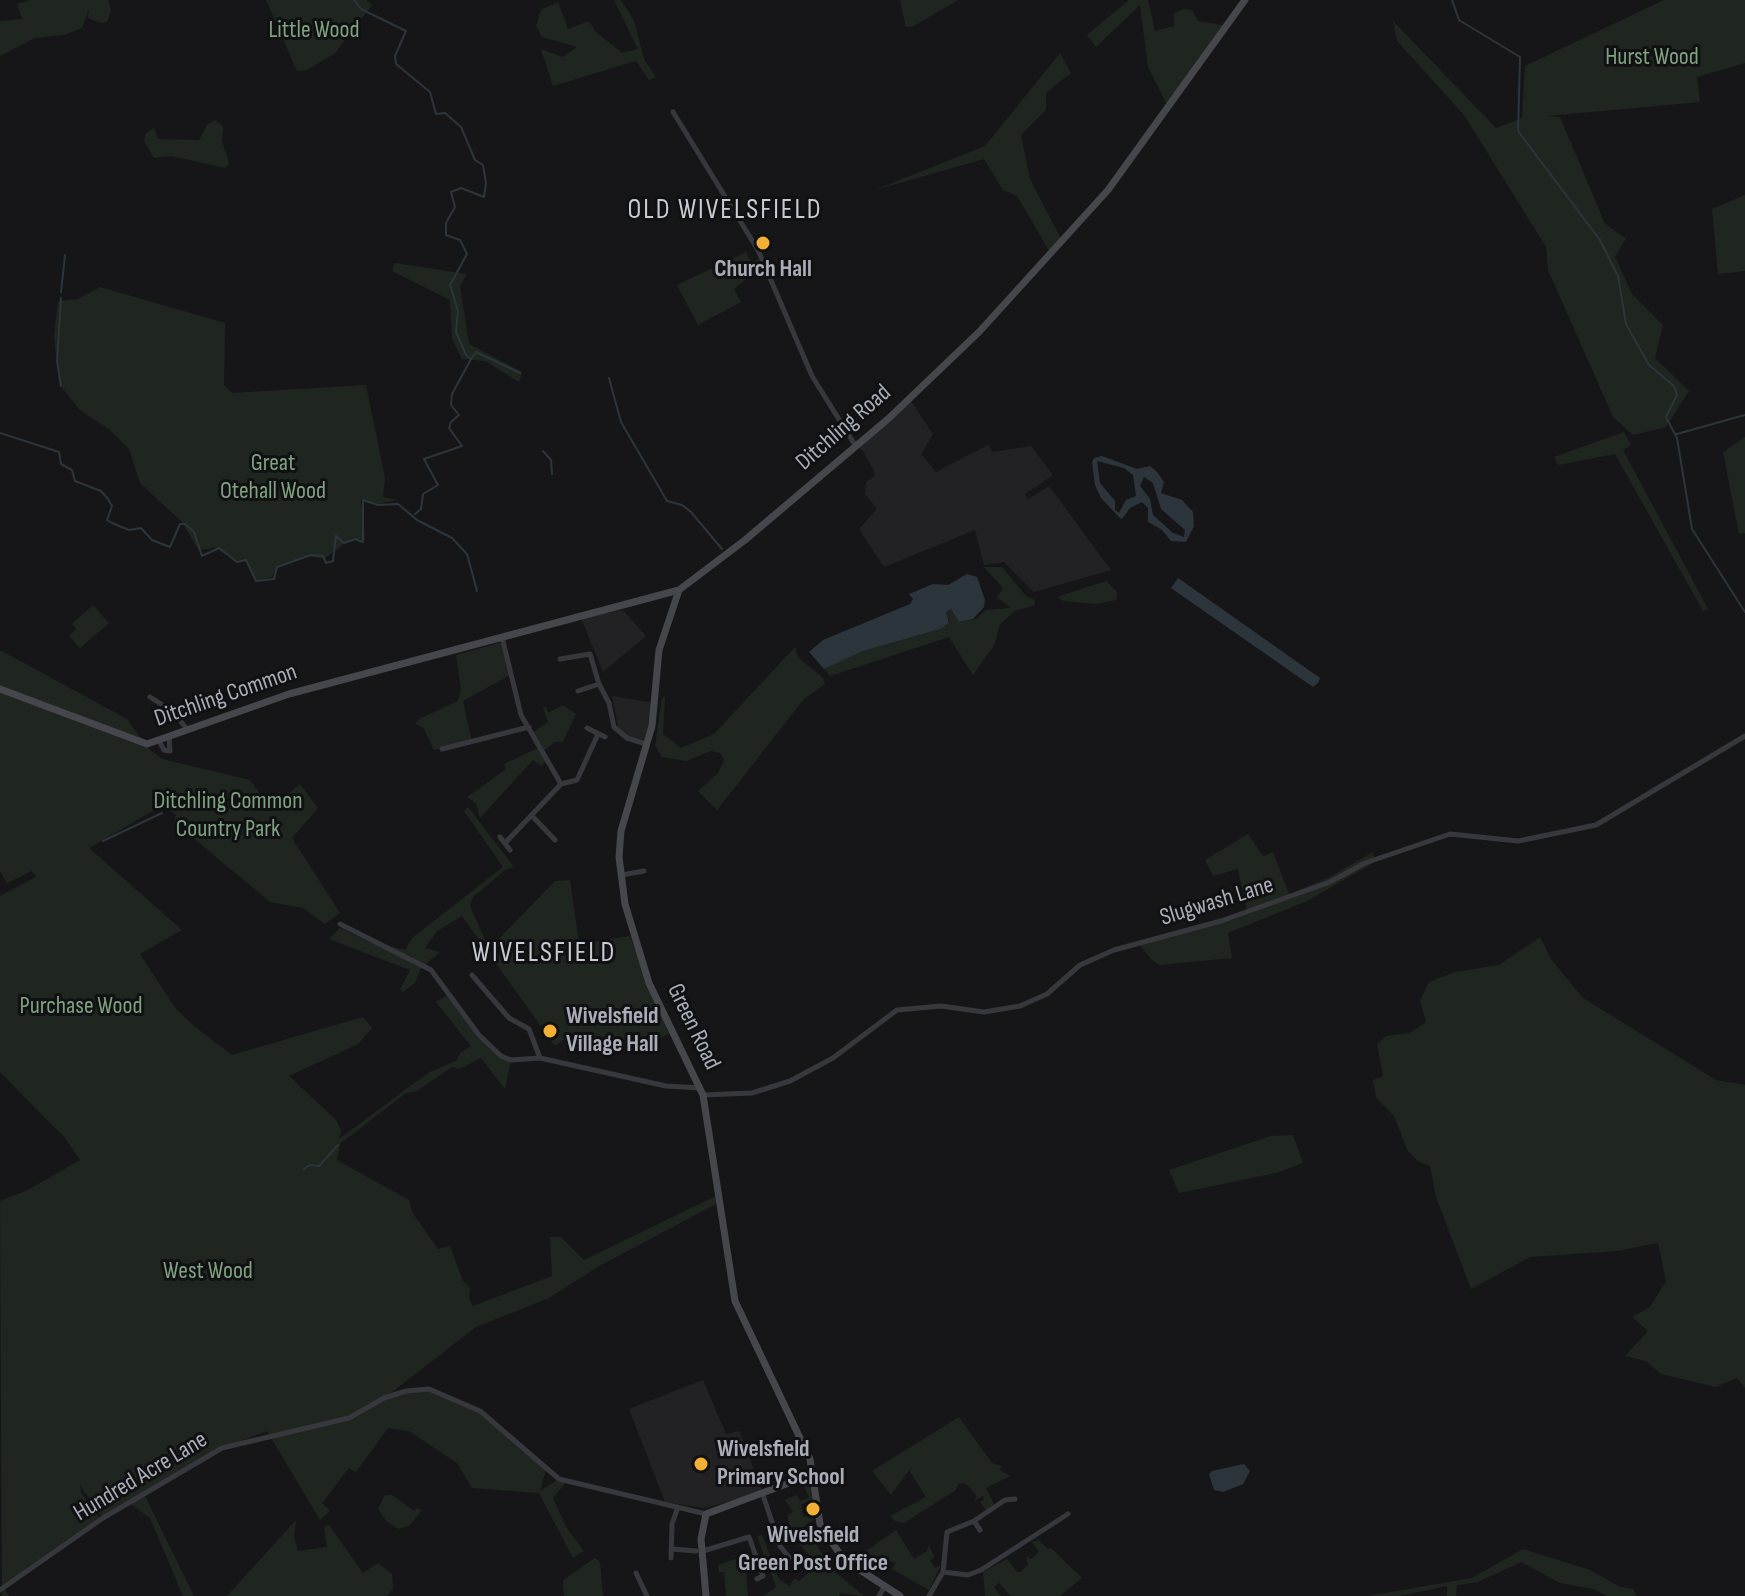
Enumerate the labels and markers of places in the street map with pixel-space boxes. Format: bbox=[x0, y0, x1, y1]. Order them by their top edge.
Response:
marker: Church Hall bbox=[754, 234, 772, 252]
place label: Church Hall bbox=[714, 256, 812, 284]
place label: Wivelsfield Village Hall bbox=[566, 1003, 659, 1059]
marker: Wivelsfield Village Hall bbox=[541, 1022, 559, 1040]
place label: Wivelsfield Primary School bbox=[717, 1436, 845, 1492]
marker: Wivelsfield Primary School bbox=[692, 1455, 710, 1473]
marker: Wivelsfield Green Post Office bbox=[804, 1500, 822, 1518]
place label: Wivelsfield Green Post Office bbox=[738, 1522, 888, 1578]

